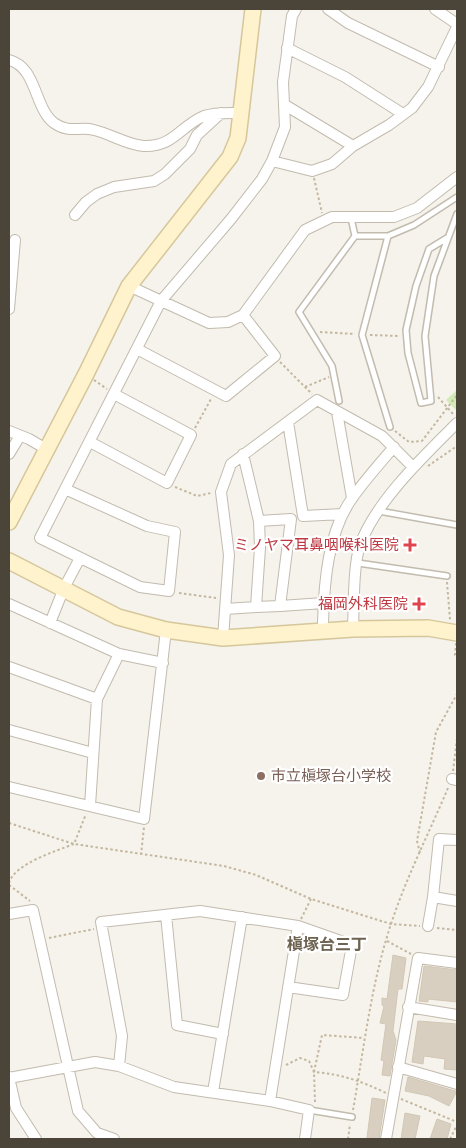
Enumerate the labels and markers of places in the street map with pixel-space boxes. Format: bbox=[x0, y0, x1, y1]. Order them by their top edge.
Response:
place label: ミノヤマ耳鼻咽喉科医院 bbox=[234, 535, 399, 555]
marker: ミノヤマ耳鼻咽喉科医院 bbox=[403, 538, 417, 552]
place label: 福岡外科医院 bbox=[318, 594, 408, 614]
marker: 福岡外科医院 bbox=[412, 597, 426, 611]
place label: 市立槇塚台小学校 bbox=[271, 766, 391, 786]
marker: 市立槇塚台小学校 bbox=[255, 770, 267, 782]

